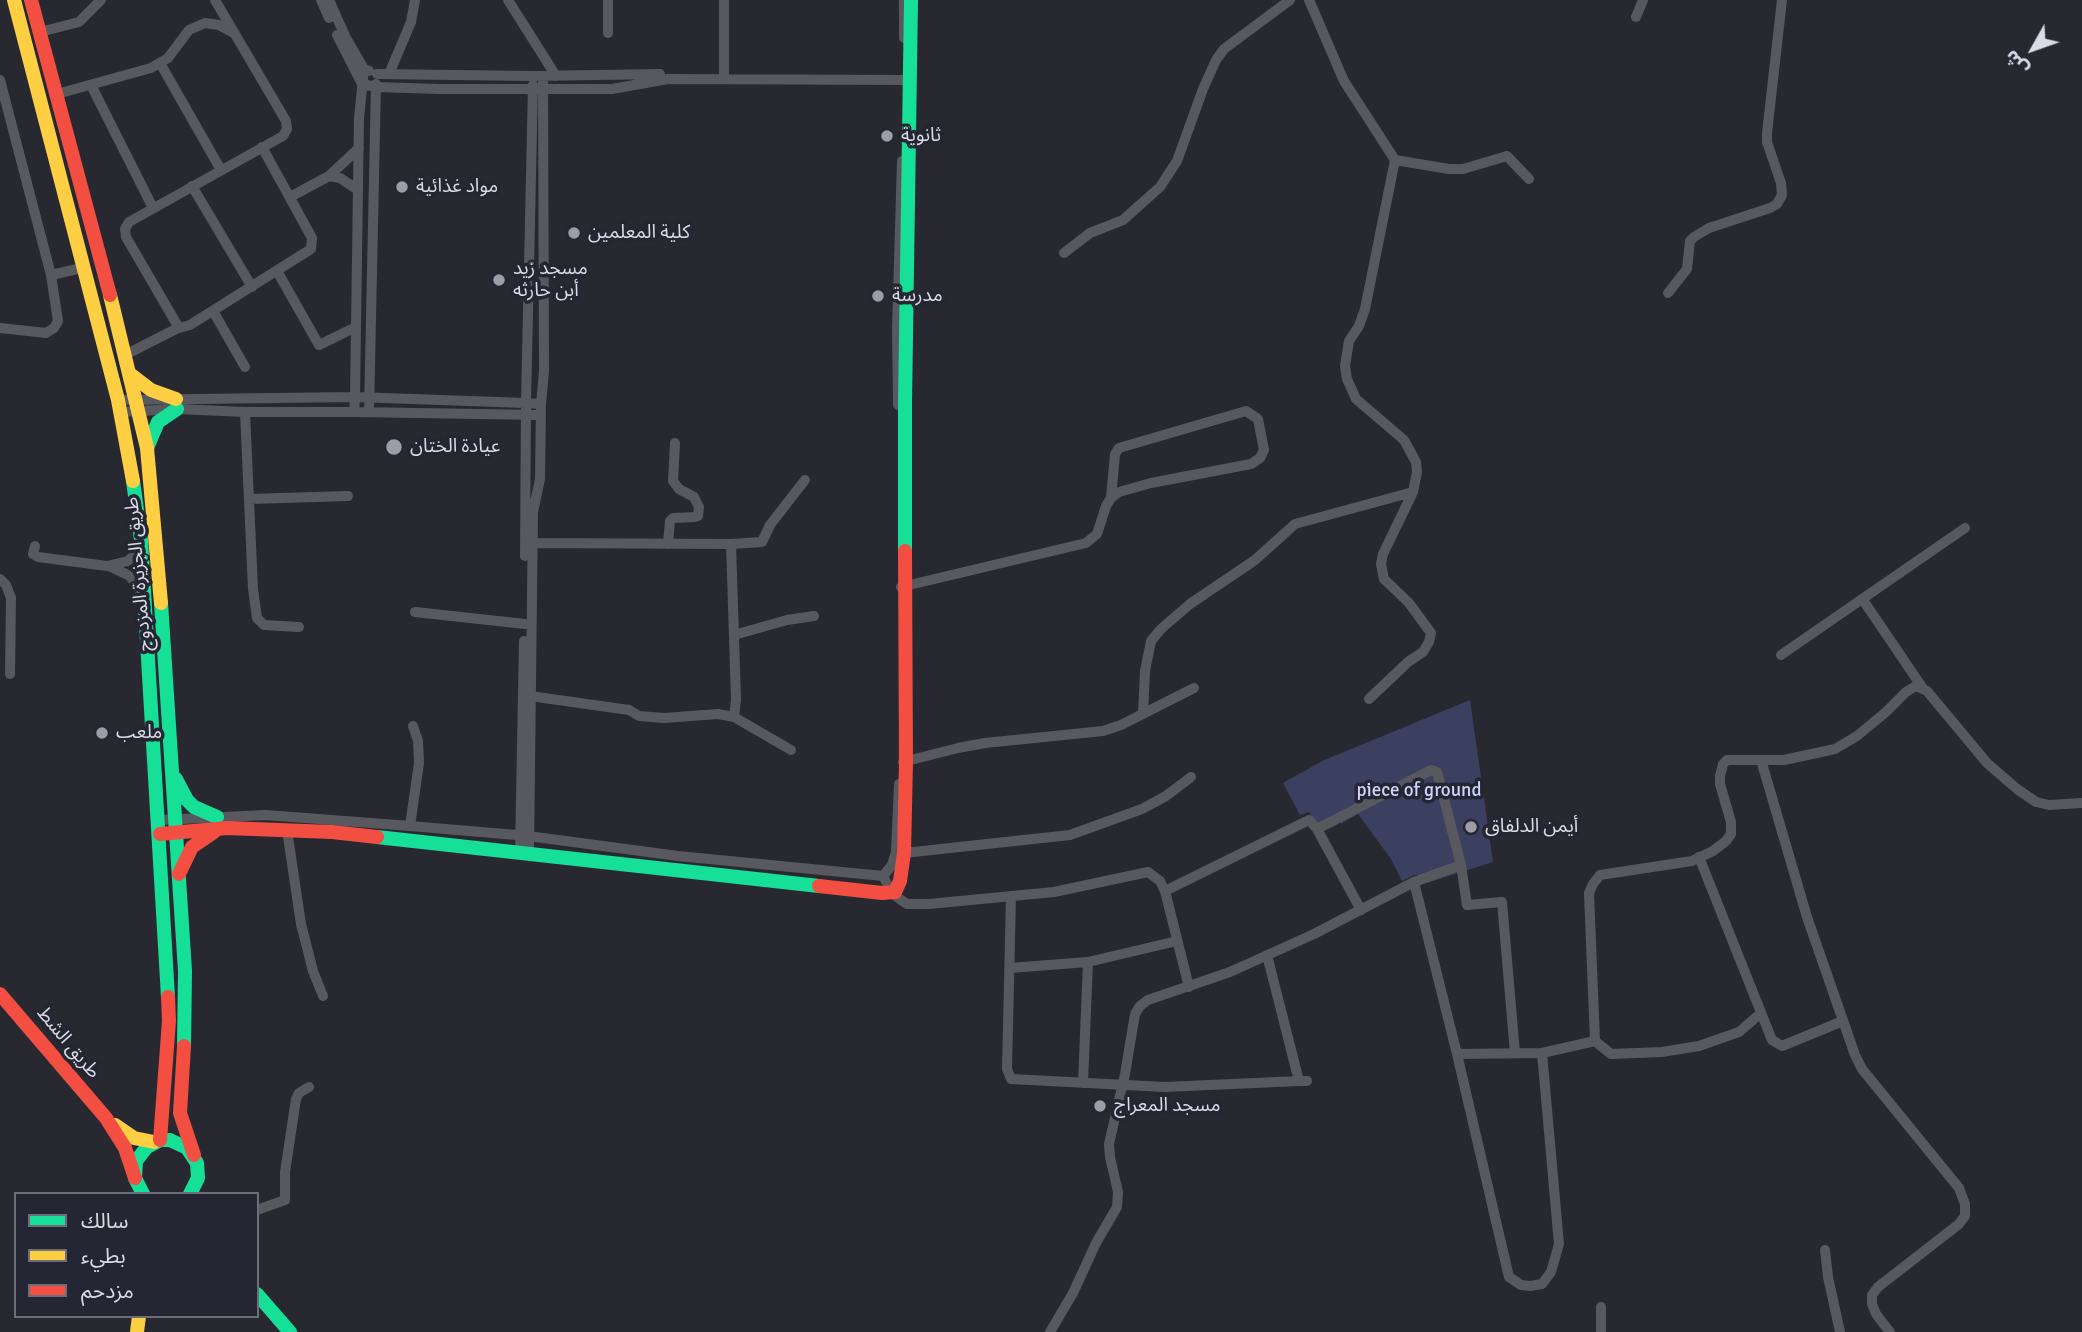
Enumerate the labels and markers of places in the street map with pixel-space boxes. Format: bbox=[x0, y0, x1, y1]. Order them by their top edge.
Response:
place label: ثانوية bbox=[901, 125, 941, 147]
marker: ثانوية bbox=[879, 128, 895, 144]
place label: مواد غذائية bbox=[416, 176, 498, 198]
marker: مواد غذائية bbox=[394, 179, 410, 195]
place label: كلية المعلمين bbox=[588, 222, 690, 244]
marker: كلية المعلمين bbox=[566, 225, 582, 241]
place label: مسجد زيد أبن حارثه bbox=[513, 258, 588, 302]
marker: مسجد زيد أبن حارثه bbox=[491, 272, 507, 288]
place label: مدرسة bbox=[892, 285, 943, 307]
marker: مدرسة bbox=[870, 288, 886, 304]
place label: عيادة الختان bbox=[410, 436, 500, 458]
marker: عيادة الختان bbox=[384, 437, 404, 457]
place label: ملعب bbox=[116, 722, 162, 744]
marker: ملعب bbox=[94, 725, 110, 741]
place label: أيمن الدلفاق bbox=[1485, 816, 1578, 838]
marker: أيمن الدلفاق bbox=[1463, 819, 1479, 835]
place label: مسجد المعراج bbox=[1114, 1095, 1221, 1117]
marker: مسجد المعراج bbox=[1092, 1098, 1108, 1114]

